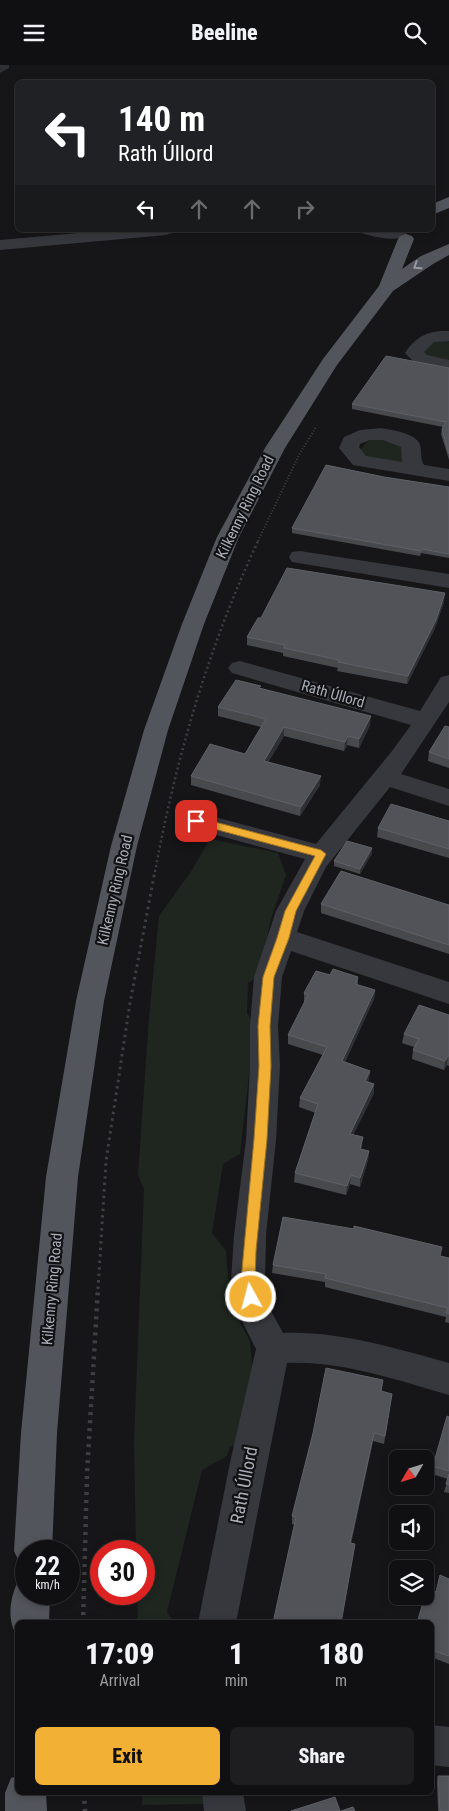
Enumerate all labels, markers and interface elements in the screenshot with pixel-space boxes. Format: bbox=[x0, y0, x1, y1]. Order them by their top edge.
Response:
icon: menu bbox=[20, 19, 48, 47]
icon: search bbox=[401, 19, 429, 47]
text: Beeline bbox=[191, 20, 258, 45]
text: 140 m bbox=[118, 99, 205, 140]
icon: left bbox=[35, 100, 100, 165]
text: Rath Úllord bbox=[118, 141, 213, 166]
icon: left bbox=[132, 195, 160, 223]
icon: ahead bbox=[185, 195, 213, 223]
icon: ahead bbox=[238, 195, 266, 223]
icon: right bbox=[291, 195, 319, 223]
one-way arrow bbox=[413, 260, 422, 270]
street label: Kilkenny Ring Road bbox=[212, 452, 278, 562]
street label: Rath Úllord bbox=[299, 676, 367, 712]
pin bbox=[175, 800, 217, 842]
icon: arrive bbox=[182, 807, 210, 835]
street label: Kilkenny Ring Road bbox=[94, 833, 136, 947]
street label: Kilkenny Ring Road bbox=[38, 1232, 66, 1346]
position arrow bbox=[224, 1270, 276, 1322]
street label: Rath Úllord bbox=[226, 1445, 261, 1525]
north arrow bbox=[389, 1450, 434, 1495]
map controls bbox=[389, 1450, 434, 1605]
button: sound bbox=[389, 1505, 434, 1550]
speed limit sign: 30 bbox=[90, 1540, 155, 1605]
text: 22 bbox=[35, 1552, 60, 1581]
button: layers bbox=[389, 1560, 434, 1605]
text: km/h bbox=[35, 1578, 60, 1592]
text: 17:09 bbox=[85, 1636, 155, 1671]
text: 1 bbox=[229, 1636, 244, 1671]
text: 180 bbox=[318, 1636, 364, 1671]
text: Arrival bbox=[99, 1671, 140, 1690]
text: min bbox=[225, 1671, 248, 1690]
text: m bbox=[335, 1671, 347, 1690]
button: Exit bbox=[35, 1727, 220, 1785]
button: Share bbox=[230, 1727, 414, 1785]

